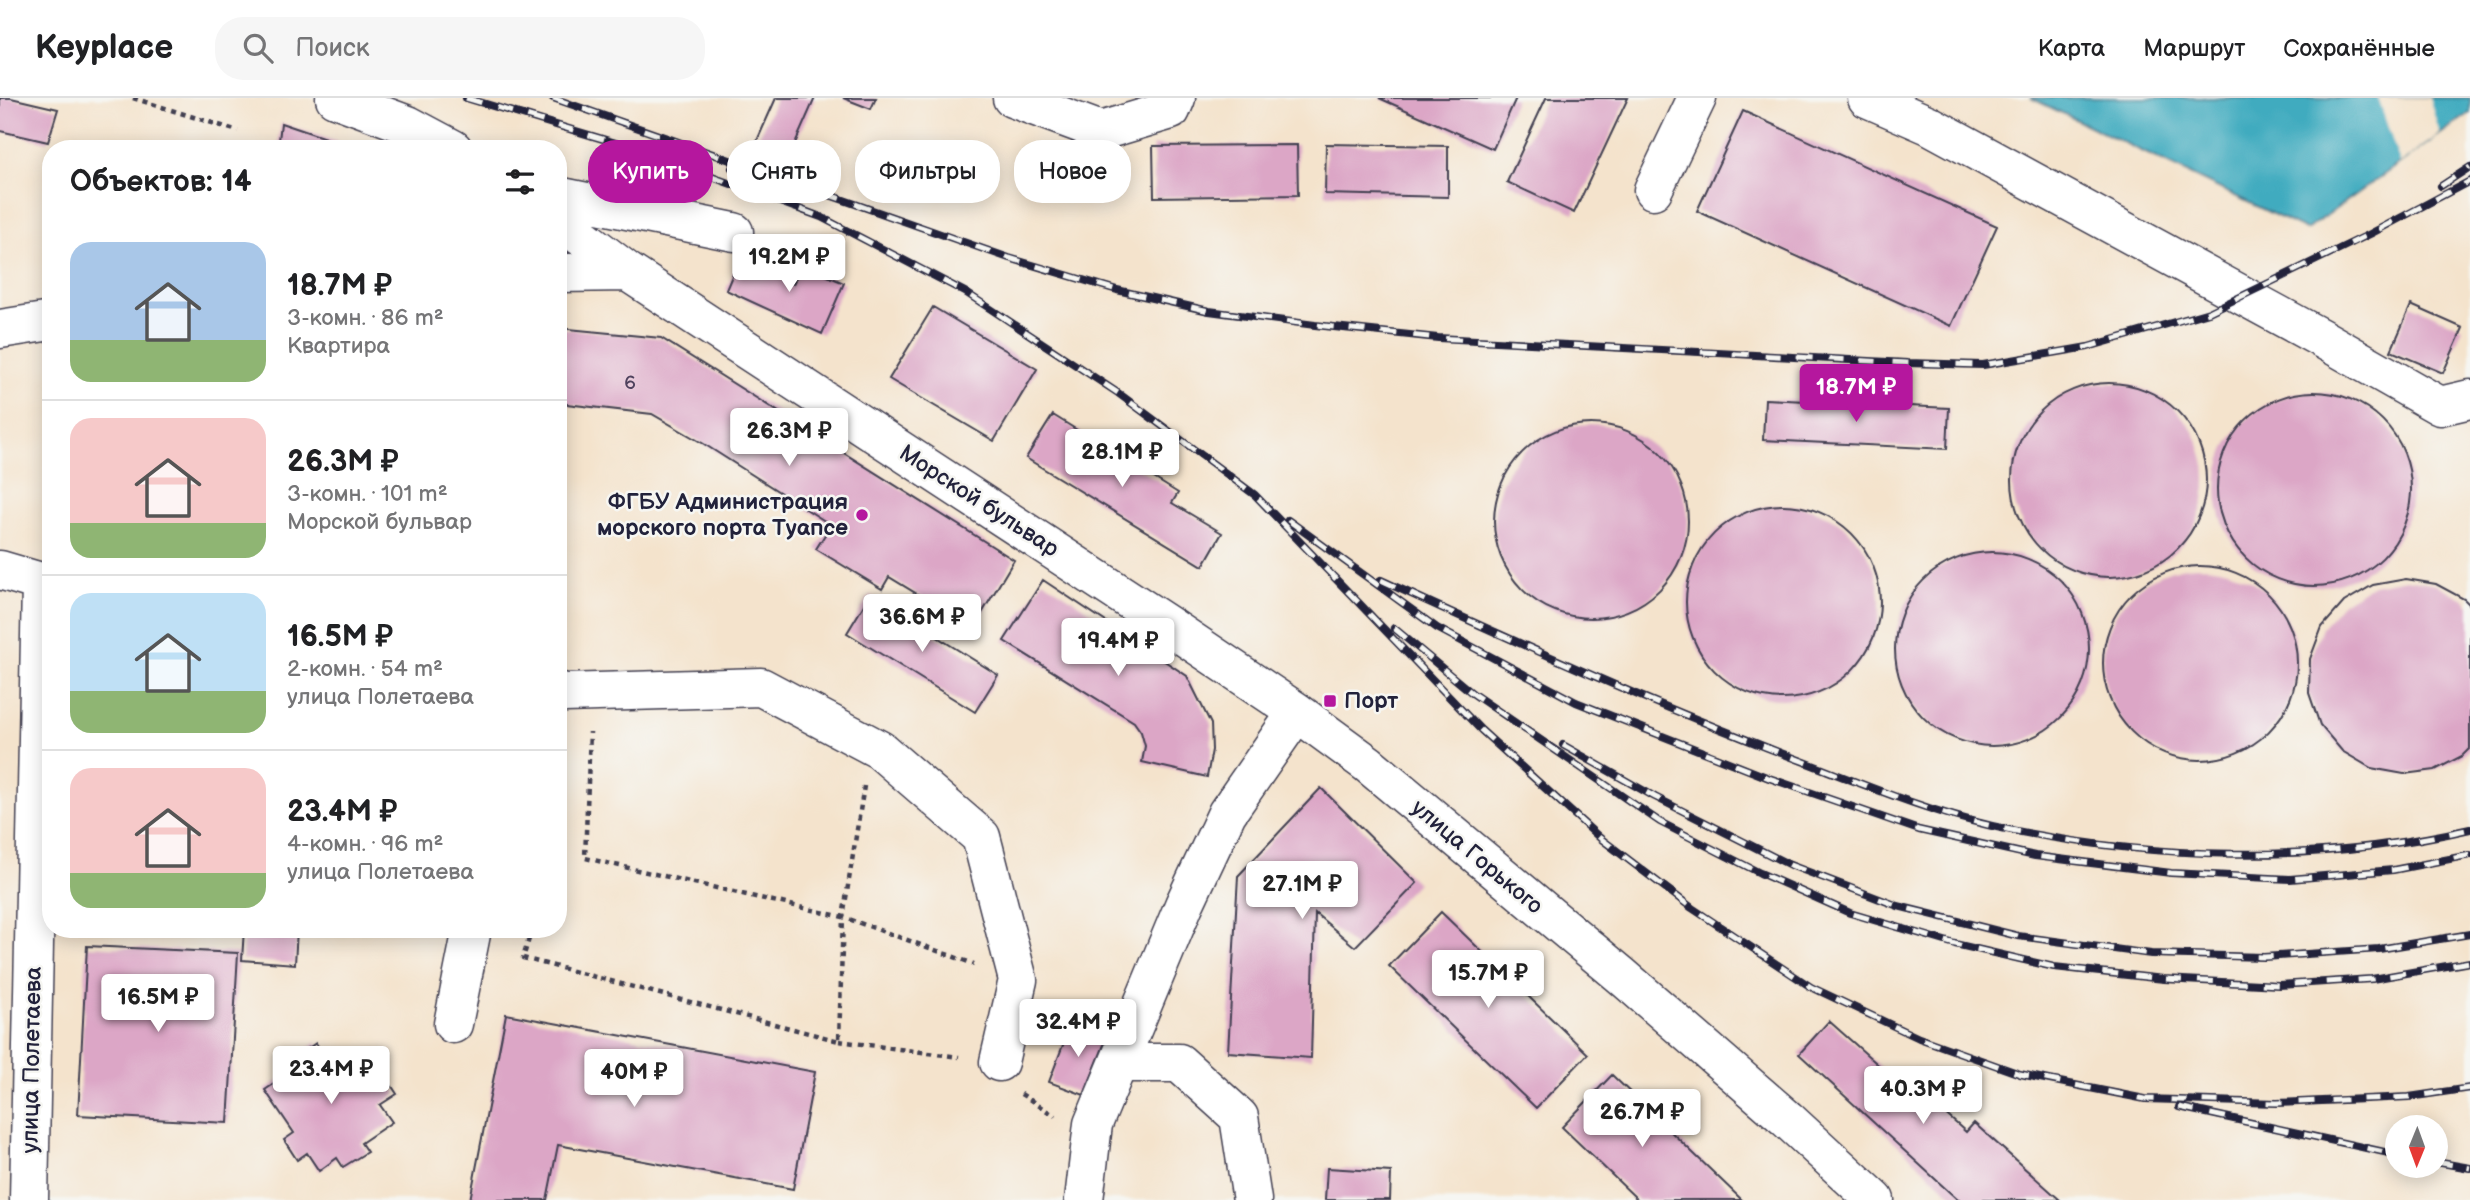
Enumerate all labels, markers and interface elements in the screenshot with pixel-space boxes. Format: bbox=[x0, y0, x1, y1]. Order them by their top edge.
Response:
search box bbox=[215, 17, 705, 80]
text: Keyplace bbox=[35, 28, 173, 68]
icon: search bbox=[239, 29, 277, 67]
text: Поиск bbox=[295, 33, 370, 64]
text: Карта bbox=[2038, 34, 2105, 63]
text: Маршрут bbox=[2143, 34, 2245, 63]
text: Сохранённые bbox=[2283, 34, 2435, 63]
chip: Купить bbox=[588, 140, 713, 203]
chip: Снять bbox=[727, 140, 841, 203]
chip: Фильтры bbox=[855, 140, 1000, 203]
chip: Новое bbox=[1014, 140, 1131, 203]
icon: filters bbox=[501, 163, 539, 201]
text: Объектов: 14 bbox=[70, 164, 252, 200]
pin: 19.2M ₽ bbox=[724, 234, 854, 294]
text: 19.2M ₽ bbox=[748, 243, 830, 271]
text: 18.7M ₽ bbox=[287, 268, 392, 304]
icon: home bbox=[126, 270, 210, 354]
text: 3-комн. · 86 m² bbox=[287, 304, 444, 332]
text: Квартира bbox=[287, 332, 390, 360]
pin: 18.7M ₽ bbox=[1791, 364, 1921, 424]
house number: 6 bbox=[624, 372, 636, 395]
text: 18.7M ₽ bbox=[1816, 373, 1896, 401]
pin: 26.3M ₽ bbox=[724, 408, 854, 468]
text: 26.3M ₽ bbox=[746, 417, 832, 445]
pin: 28.1M ₽ bbox=[1057, 430, 1187, 489]
text: 28.1M ₽ bbox=[1081, 438, 1163, 466]
street label: Морской бульвар bbox=[894, 439, 1064, 563]
text: 26.3M ₽ bbox=[287, 444, 399, 480]
icon: home bbox=[126, 446, 210, 530]
text: 3-комн. · 101 m² bbox=[287, 480, 448, 508]
place label: ФГБУ Администрация морского порта Туапсе bbox=[597, 488, 848, 542]
marker: ФГБУ Администрация морского порта Туапсе bbox=[854, 507, 870, 523]
text: Морской бульвар bbox=[287, 508, 472, 536]
pin: 36.6M ₽ bbox=[857, 594, 987, 654]
text: 36.6M ₽ bbox=[879, 603, 965, 631]
pin: 19.4M ₽ bbox=[1053, 618, 1183, 678]
text: 16.5M ₽ bbox=[287, 619, 393, 655]
icon: home bbox=[126, 621, 210, 705]
text: 19.4M ₽ bbox=[1077, 627, 1159, 655]
text: 2-комн. · 54 m² bbox=[287, 655, 443, 683]
text: улица Полетаева bbox=[287, 683, 474, 711]
place label: Порт bbox=[1344, 687, 1398, 715]
marker: Порт bbox=[1322, 693, 1338, 709]
text: 23.4M ₽ bbox=[287, 794, 397, 830]
street label: улица Горького bbox=[1405, 794, 1549, 920]
icon: home bbox=[126, 796, 210, 880]
text: 4-комн. · 96 m² bbox=[287, 830, 443, 858]
text: улица Полетаева bbox=[287, 858, 474, 886]
pin: 27.1M ₽ bbox=[1237, 862, 1367, 921]
text: 27.1M ₽ bbox=[1262, 870, 1342, 898]
pin: 15.7M ₽ bbox=[1423, 950, 1553, 1010]
text: 15.7M ₽ bbox=[1448, 959, 1528, 987]
street label: улица Полетаева bbox=[16, 966, 48, 1154]
pin: 16.5M ₽ bbox=[93, 974, 223, 1034]
text: 16.5M ₽ bbox=[117, 983, 199, 1011]
pin: 32.4M ₽ bbox=[1013, 1000, 1143, 1059]
text: 32.4M ₽ bbox=[1035, 1008, 1121, 1036]
pin: 23.4M ₽ bbox=[266, 1046, 396, 1106]
pin: 40M ₽ bbox=[585, 1049, 683, 1109]
text: 23.4M ₽ bbox=[289, 1055, 373, 1083]
text: 40M ₽ bbox=[600, 1058, 668, 1086]
pin: 40.3M ₽ bbox=[1858, 1066, 1988, 1126]
text: 40.3M ₽ bbox=[1880, 1075, 1966, 1103]
pin: 26.7M ₽ bbox=[1577, 1090, 1707, 1149]
text: 26.7M ₽ bbox=[1600, 1098, 1684, 1126]
north arrow bbox=[2385, 1115, 2448, 1178]
map controls bbox=[2385, 1115, 2448, 1178]

